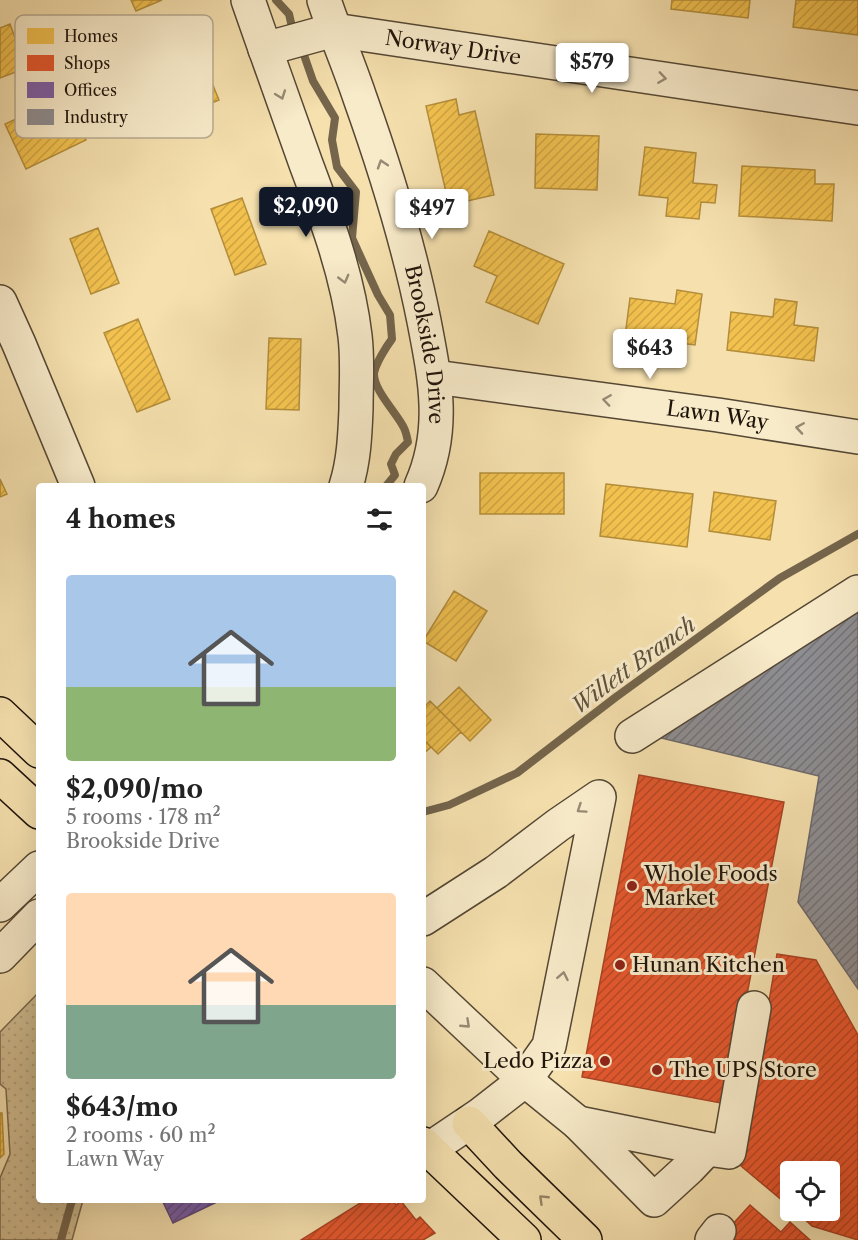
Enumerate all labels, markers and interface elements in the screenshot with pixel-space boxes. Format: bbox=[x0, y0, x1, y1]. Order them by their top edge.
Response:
legend bbox=[15, 15, 213, 138]
street label: Norway Drive bbox=[384, 25, 523, 70]
text: Homes bbox=[64, 26, 118, 46]
pin: $579 bbox=[556, 43, 628, 94]
text: $579 bbox=[570, 50, 614, 74]
text: Shops bbox=[64, 53, 110, 73]
one-way arrow bbox=[657, 72, 667, 84]
text: Offices bbox=[64, 80, 117, 100]
one-way arrow bbox=[274, 89, 287, 100]
text: Industry bbox=[64, 107, 129, 127]
one-way arrow bbox=[377, 159, 389, 170]
pin: $2,090 bbox=[257, 187, 355, 238]
pin: $497 bbox=[396, 189, 468, 240]
text: $2,090 bbox=[273, 194, 339, 218]
text: $497 bbox=[409, 196, 455, 220]
street label: Brookside Drive bbox=[400, 262, 449, 425]
one-way arrow bbox=[337, 274, 349, 284]
pin: $643 bbox=[614, 329, 686, 380]
text: $643 bbox=[627, 336, 673, 360]
one-way arrow bbox=[603, 395, 612, 407]
street label: Lawn Way bbox=[665, 395, 771, 435]
one-way arrow bbox=[796, 422, 806, 435]
text: 4 homes bbox=[66, 503, 176, 535]
icon: filters bbox=[363, 503, 396, 536]
water label: Willett Branch bbox=[566, 611, 701, 720]
icon: home bbox=[177, 614, 285, 722]
text: $2,090/mo bbox=[66, 773, 203, 805]
one-way arrow bbox=[577, 802, 588, 813]
text: 5 rooms · 178 m² bbox=[66, 805, 221, 829]
text: Brookside Drive bbox=[66, 829, 220, 853]
place label: Whole Foods Market bbox=[643, 861, 778, 910]
marker: Whole Foods Market bbox=[625, 879, 639, 893]
icon: home bbox=[177, 932, 285, 1040]
place label: Hunan Kitchen bbox=[632, 952, 785, 977]
marker: Hunan Kitchen bbox=[613, 958, 627, 972]
one-way arrow bbox=[556, 971, 569, 981]
one-way arrow bbox=[458, 1017, 469, 1028]
place label: Ledo Pizza bbox=[483, 1048, 594, 1073]
marker: Ledo Pizza bbox=[598, 1054, 612, 1068]
place label: The UPS Store bbox=[669, 1057, 817, 1082]
marker: The UPS Store bbox=[650, 1063, 664, 1077]
text: $643/mo bbox=[66, 1091, 178, 1123]
text: 2 rooms · 60 m² bbox=[66, 1123, 216, 1147]
text: Lawn Way bbox=[66, 1147, 164, 1171]
map controls bbox=[780, 1161, 840, 1221]
button: locate bbox=[780, 1161, 840, 1221]
one-way arrow bbox=[539, 1195, 549, 1206]

